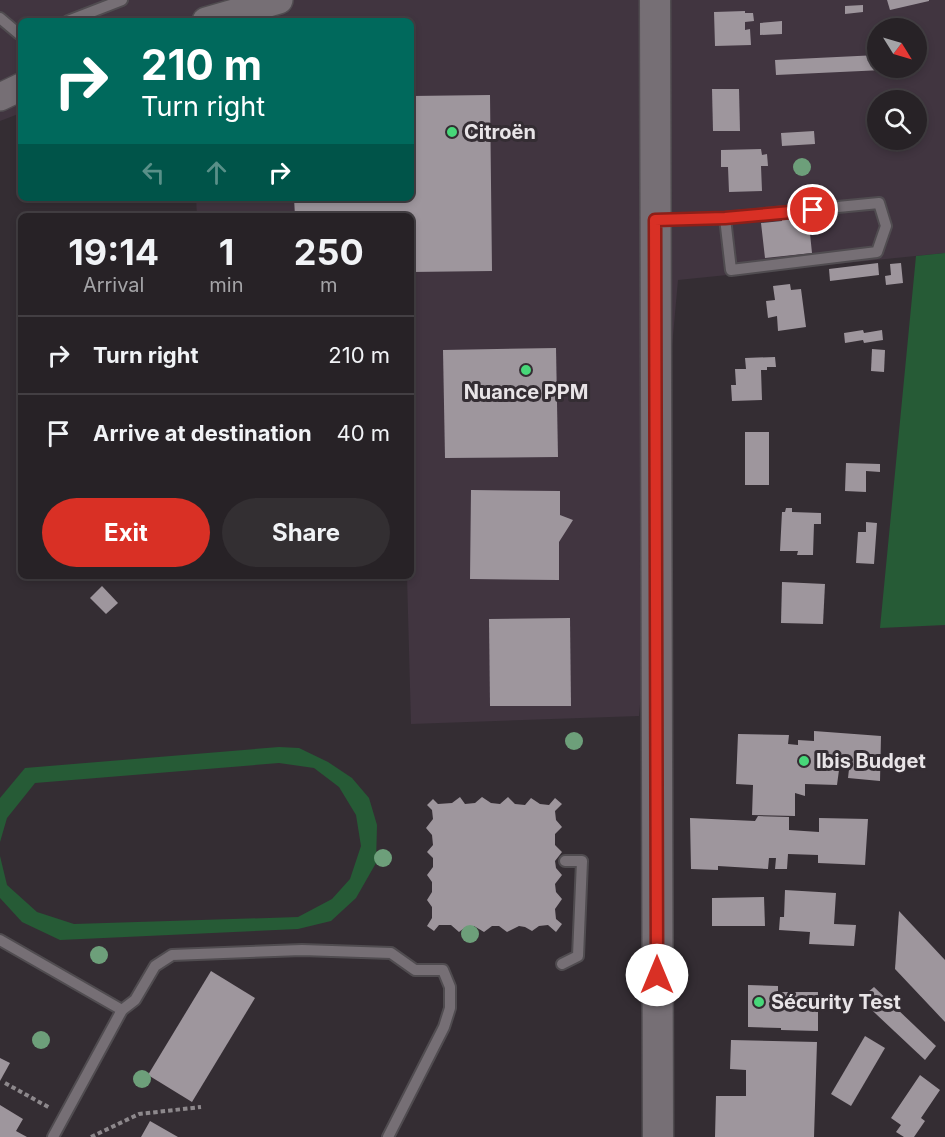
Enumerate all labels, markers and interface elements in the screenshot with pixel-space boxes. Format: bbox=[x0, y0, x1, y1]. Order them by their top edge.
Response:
north arrow bbox=[867, 18, 927, 78]
map controls bbox=[867, 18, 927, 150]
text: 210 m bbox=[141, 39, 262, 90]
icon: right bbox=[42, 42, 120, 120]
text: Turn right bbox=[141, 90, 265, 123]
button: search bbox=[867, 90, 927, 150]
place label: Citroën bbox=[464, 120, 536, 144]
marker: Citroën bbox=[445, 125, 459, 139]
icon: left bbox=[137, 156, 170, 189]
icon: ahead bbox=[200, 156, 233, 189]
icon: right bbox=[263, 156, 296, 189]
pin bbox=[787, 184, 838, 235]
icon: arrive bbox=[796, 193, 829, 226]
text: 19:14 bbox=[68, 230, 159, 274]
text: 1 bbox=[219, 230, 234, 274]
text: 250 bbox=[294, 230, 364, 274]
text: Arrival bbox=[83, 273, 144, 297]
text: min bbox=[209, 273, 243, 297]
text: m bbox=[320, 273, 337, 297]
icon: right bbox=[42, 339, 75, 372]
text: Turn right bbox=[93, 342, 199, 368]
text: 210 m bbox=[328, 342, 390, 368]
marker: Nuance PPM bbox=[519, 363, 533, 377]
place label: Nuance PPM bbox=[464, 380, 588, 404]
icon: arrive bbox=[42, 417, 75, 450]
text: Arrive at destination bbox=[93, 420, 312, 446]
text: 40 m bbox=[336, 420, 390, 446]
button: Exit bbox=[42, 498, 210, 567]
button: Share bbox=[222, 498, 390, 567]
place label: Ibis Budget bbox=[816, 749, 926, 773]
marker: Ibis Budget bbox=[797, 754, 811, 768]
position arrow bbox=[625, 943, 689, 1007]
place label: Sécurity Test bbox=[771, 990, 901, 1014]
marker: Sécurity Test bbox=[752, 995, 766, 1009]

